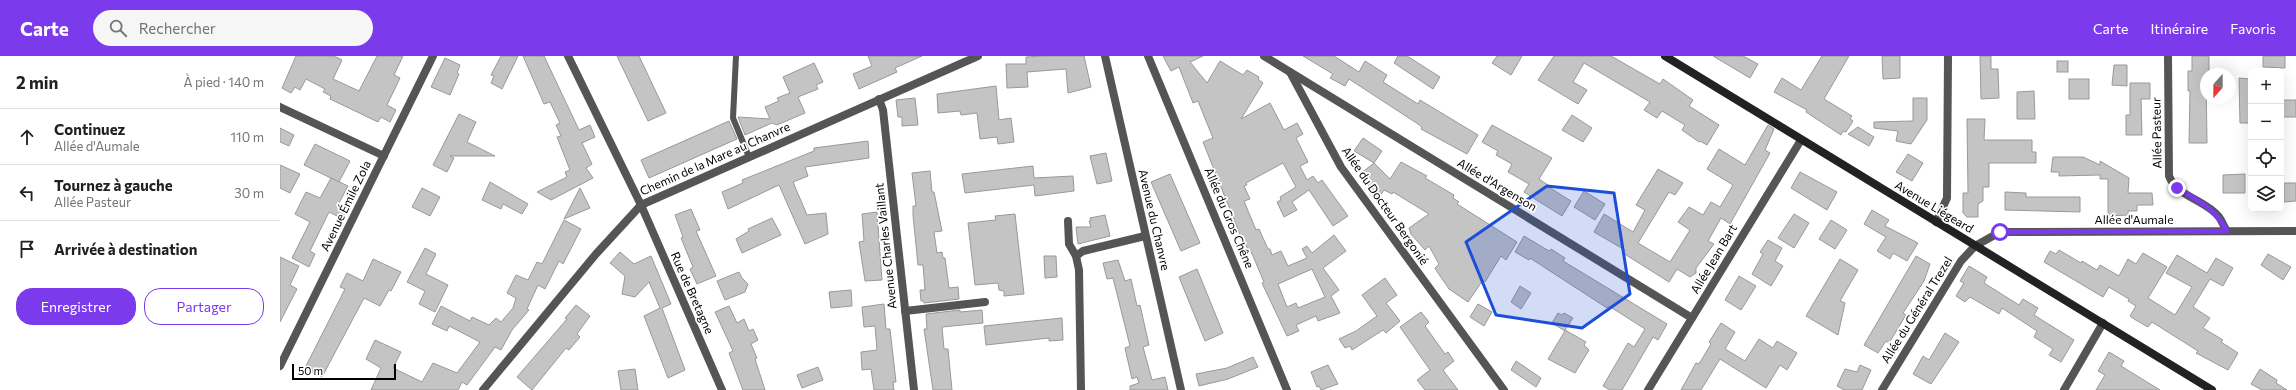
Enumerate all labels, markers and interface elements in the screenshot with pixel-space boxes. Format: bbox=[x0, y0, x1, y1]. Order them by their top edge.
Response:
search box bbox=[93, 10, 373, 46]
text: Carte bbox=[20, 17, 69, 40]
icon: search bbox=[107, 17, 129, 39]
text: Rechercher bbox=[139, 19, 216, 37]
text: Carte bbox=[2093, 20, 2128, 37]
text: Itinéraire bbox=[2150, 20, 2208, 37]
text: Favoris bbox=[2230, 20, 2276, 37]
north arrow bbox=[2200, 68, 2236, 104]
map controls bbox=[2248, 68, 2284, 212]
button: + bbox=[2248, 68, 2284, 104]
text: 2 min bbox=[16, 72, 58, 93]
text: À pied · 140 m bbox=[183, 74, 264, 90]
street label: Allée Pasteur bbox=[2148, 97, 2164, 169]
button: − bbox=[2248, 104, 2284, 140]
street label: Chemin de la Mare au Chanvre bbox=[637, 119, 792, 198]
text: Continuez bbox=[54, 120, 125, 138]
icon: ahead bbox=[16, 126, 38, 148]
text: 110 m bbox=[231, 129, 264, 145]
text: Allée d'Aumale bbox=[54, 138, 140, 154]
button: locate bbox=[2248, 140, 2284, 176]
street label: Allée du Docteur Bergonié bbox=[1340, 144, 1432, 267]
street label: Allée d'Argenson bbox=[1455, 155, 1540, 213]
street label: Avenue Émile Zola bbox=[317, 158, 373, 253]
street label: Allée du Gros Chêne bbox=[1202, 165, 1257, 270]
street label: Avenue du Chanvre bbox=[1137, 168, 1173, 272]
text: Tournez à gauche bbox=[54, 176, 173, 194]
button: layers bbox=[2248, 176, 2284, 212]
street label: Avenue Liégeard bbox=[1893, 177, 1976, 235]
route end bbox=[2168, 179, 2186, 197]
icon: left bbox=[16, 182, 38, 204]
street label: Avenue Charles Vaillant bbox=[871, 182, 899, 310]
text: 30 m bbox=[234, 185, 264, 201]
text: Allée Pasteur bbox=[54, 194, 131, 210]
street label: Allée d'Aumale bbox=[2094, 212, 2174, 226]
street label: Allée Jean Bart bbox=[1687, 221, 1740, 296]
route start bbox=[1991, 223, 2009, 241]
icon: arrive bbox=[16, 238, 38, 260]
text: Arrivée à destination bbox=[54, 240, 197, 258]
street label: Rue de Bretagne bbox=[669, 249, 717, 336]
street label: Allée du Général Trezel bbox=[1878, 254, 1955, 365]
button: Enregistrer bbox=[16, 288, 136, 325]
button: Partager bbox=[144, 288, 264, 325]
scale bar bbox=[292, 362, 396, 381]
text: 50 m bbox=[298, 364, 323, 377]

